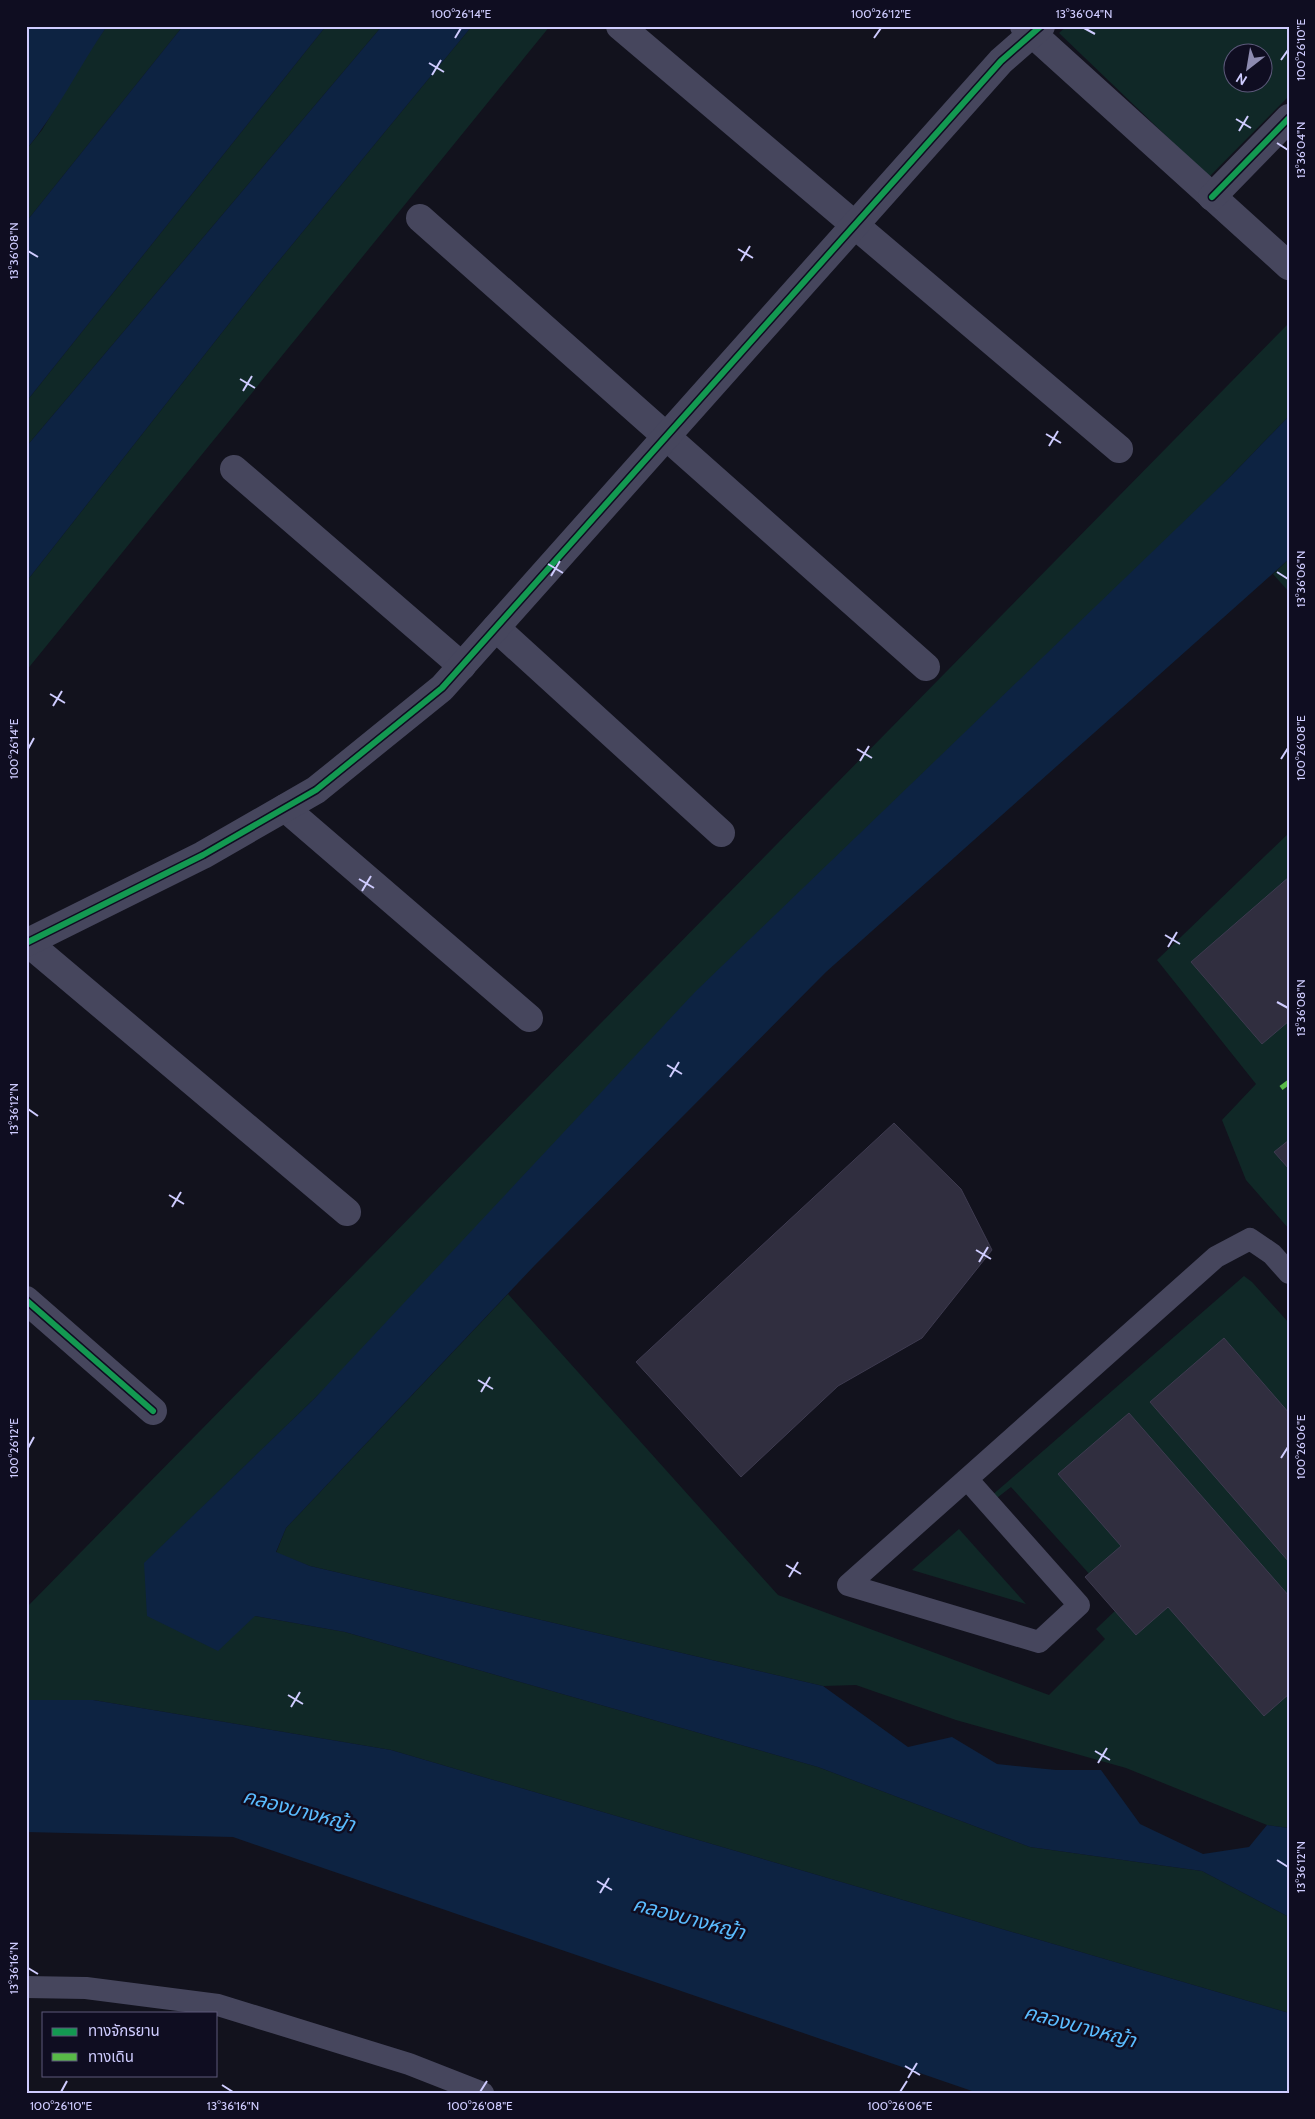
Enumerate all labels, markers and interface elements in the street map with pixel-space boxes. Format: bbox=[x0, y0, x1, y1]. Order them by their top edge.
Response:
text: 100°26'14"E bbox=[431, 6, 492, 21]
text: 100°26'12"E bbox=[851, 6, 911, 21]
text: 13°36'04"N bbox=[1056, 6, 1112, 21]
text: 100°26'10"E bbox=[1293, 19, 1308, 81]
north arrow bbox=[1222, 42, 1272, 92]
text: N bbox=[1232, 69, 1250, 89]
text: 13°36'04"N bbox=[1293, 122, 1308, 178]
text: 13°36'08"N bbox=[6, 222, 21, 280]
text: 13°36'06"N bbox=[1293, 551, 1308, 607]
text: 100°26'08"E bbox=[1293, 715, 1308, 781]
text: 100°26'14"E bbox=[6, 718, 21, 779]
text: 13°36'08"N bbox=[1293, 979, 1308, 1037]
text: 13°36'12"N bbox=[6, 1083, 21, 1135]
text: 100°26'06"E bbox=[1293, 1414, 1308, 1480]
text: 100°26'12"E bbox=[6, 1418, 21, 1478]
water label: คลองบางหญ้า bbox=[240, 1784, 358, 1837]
text: 13°36'12"N bbox=[1293, 1841, 1308, 1893]
water label: คลองบางหญ้า bbox=[630, 1892, 748, 1945]
text: 13°36'16"N bbox=[6, 1942, 21, 1994]
water label: คลองบางหญ้า bbox=[1021, 2000, 1139, 2053]
legend bbox=[42, 2012, 218, 2076]
text: ทางจักรยาน bbox=[88, 2022, 160, 2040]
text: ทางเดิน bbox=[88, 2048, 134, 2066]
text: 100°26'10"E bbox=[30, 2098, 92, 2113]
text: 13°36'16"N bbox=[207, 2098, 259, 2113]
text: 100°26'08"E bbox=[447, 2098, 513, 2113]
text: 100°26'06"E bbox=[867, 2098, 933, 2113]

